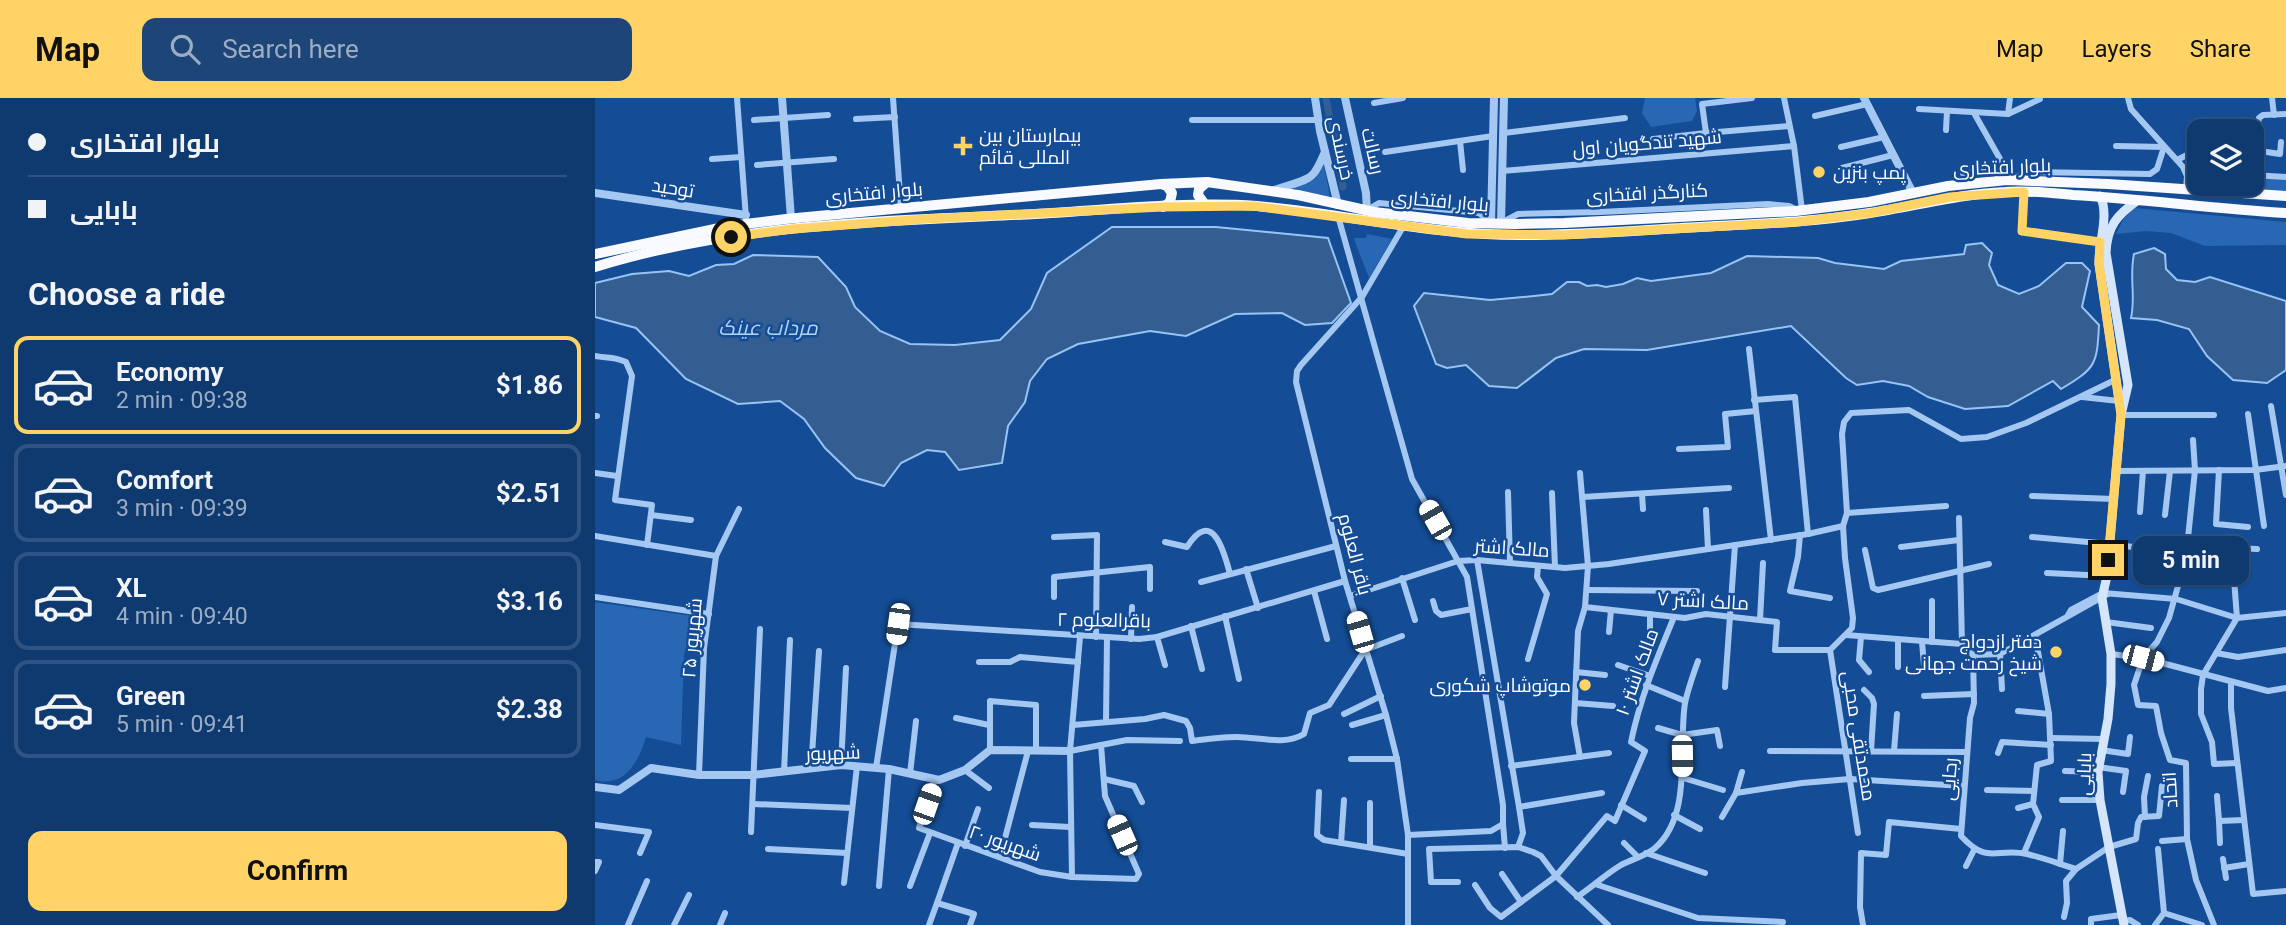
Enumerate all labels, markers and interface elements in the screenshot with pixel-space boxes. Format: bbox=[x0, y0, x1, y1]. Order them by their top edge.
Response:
search box bbox=[142, 18, 632, 81]
text: Map bbox=[35, 30, 100, 69]
icon: search bbox=[166, 30, 204, 68]
text: Search here bbox=[222, 34, 359, 64]
text: Map bbox=[1996, 35, 2044, 63]
text: Layers bbox=[2082, 35, 2152, 63]
text: Share bbox=[2190, 35, 2251, 63]
street label: خرسندی bbox=[1323, 114, 1359, 182]
map controls bbox=[2187, 119, 2264, 196]
button: layers bbox=[2187, 119, 2264, 196]
place label: بیمارستان بین المللی قائم bbox=[979, 124, 1081, 171]
street label: رسالت bbox=[1356, 125, 1390, 177]
street label: شهید تندگویان اول bbox=[1572, 125, 1722, 161]
text: بلوار افتخاری bbox=[70, 128, 220, 158]
marker: بیمارستان بین المللی قائم bbox=[953, 136, 973, 156]
street label: بلوار افتخاری bbox=[1953, 154, 2051, 180]
place label: پمپ بنزین bbox=[1833, 161, 1906, 185]
marker: پمپ بنزین bbox=[1811, 164, 1827, 180]
street label: توحید bbox=[650, 173, 696, 203]
street label: بلوار افتخاری bbox=[824, 177, 924, 209]
street label: کنارگذر افتخاری bbox=[1585, 178, 1709, 208]
street label: بلوار افتخاری bbox=[1390, 185, 1490, 217]
text: بابایی bbox=[70, 195, 138, 225]
route start bbox=[715, 221, 747, 253]
text: Choose a ride bbox=[28, 275, 225, 313]
water label: مرداب عینک bbox=[718, 316, 818, 340]
icon: car bbox=[32, 354, 95, 417]
text: Economy bbox=[116, 357, 223, 387]
text: $1.86 bbox=[496, 370, 563, 400]
text: 2 min · 09:38 bbox=[116, 387, 248, 414]
icon: car bbox=[32, 462, 95, 525]
text: Comfort bbox=[116, 465, 213, 495]
text: $2.51 bbox=[496, 478, 563, 508]
text: 3 min · 09:39 bbox=[116, 495, 248, 522]
car bbox=[1416, 497, 1455, 543]
street label: باقر العلوم bbox=[1331, 511, 1377, 598]
street label: مالک اشتر bbox=[1473, 534, 1550, 562]
callout: 5 min bbox=[2133, 536, 2248, 584]
route end bbox=[2092, 544, 2124, 576]
text: 5 min bbox=[2162, 547, 2220, 574]
icon: car bbox=[32, 570, 95, 633]
text: XL bbox=[116, 573, 147, 603]
text: $3.16 bbox=[496, 586, 563, 616]
street label: مالک اشتر ۷ bbox=[1656, 587, 1750, 615]
street label: شهریور ۲۵ bbox=[677, 597, 707, 679]
car bbox=[885, 602, 912, 646]
text: 4 min · 09:40 bbox=[116, 603, 248, 630]
street label: باقرالعلوم ۲ bbox=[1057, 608, 1151, 634]
car bbox=[1345, 609, 1376, 655]
street label: مالک اشتر ۱۰ bbox=[1611, 625, 1663, 719]
place label: دفتر ازدواج شیخ رحمت جهانی bbox=[1905, 630, 2042, 677]
car bbox=[2120, 642, 2167, 674]
marker: دفتر ازدواج شیخ رحمت جهانی bbox=[2048, 644, 2064, 660]
street label: محمدتقی محبی bbox=[1837, 669, 1881, 803]
place label: موتوشاپ شکوری bbox=[1430, 674, 1571, 698]
marker: موتوشاپ شکوری bbox=[1577, 677, 1593, 693]
icon: car bbox=[32, 678, 95, 741]
text: Green bbox=[116, 681, 186, 711]
text: $2.38 bbox=[496, 694, 563, 724]
text: 5 min · 09:41 bbox=[116, 711, 248, 738]
car bbox=[1672, 735, 1693, 777]
street label: شهریور bbox=[804, 741, 861, 765]
street label: بابایی bbox=[2072, 752, 2096, 796]
street label: رجایی bbox=[1936, 757, 1962, 801]
street label: اتحاد bbox=[2158, 771, 2182, 809]
car bbox=[911, 781, 944, 827]
car bbox=[1104, 812, 1141, 858]
street label: شهریور ۲۰ bbox=[966, 820, 1044, 866]
button: Confirm bbox=[28, 831, 567, 911]

